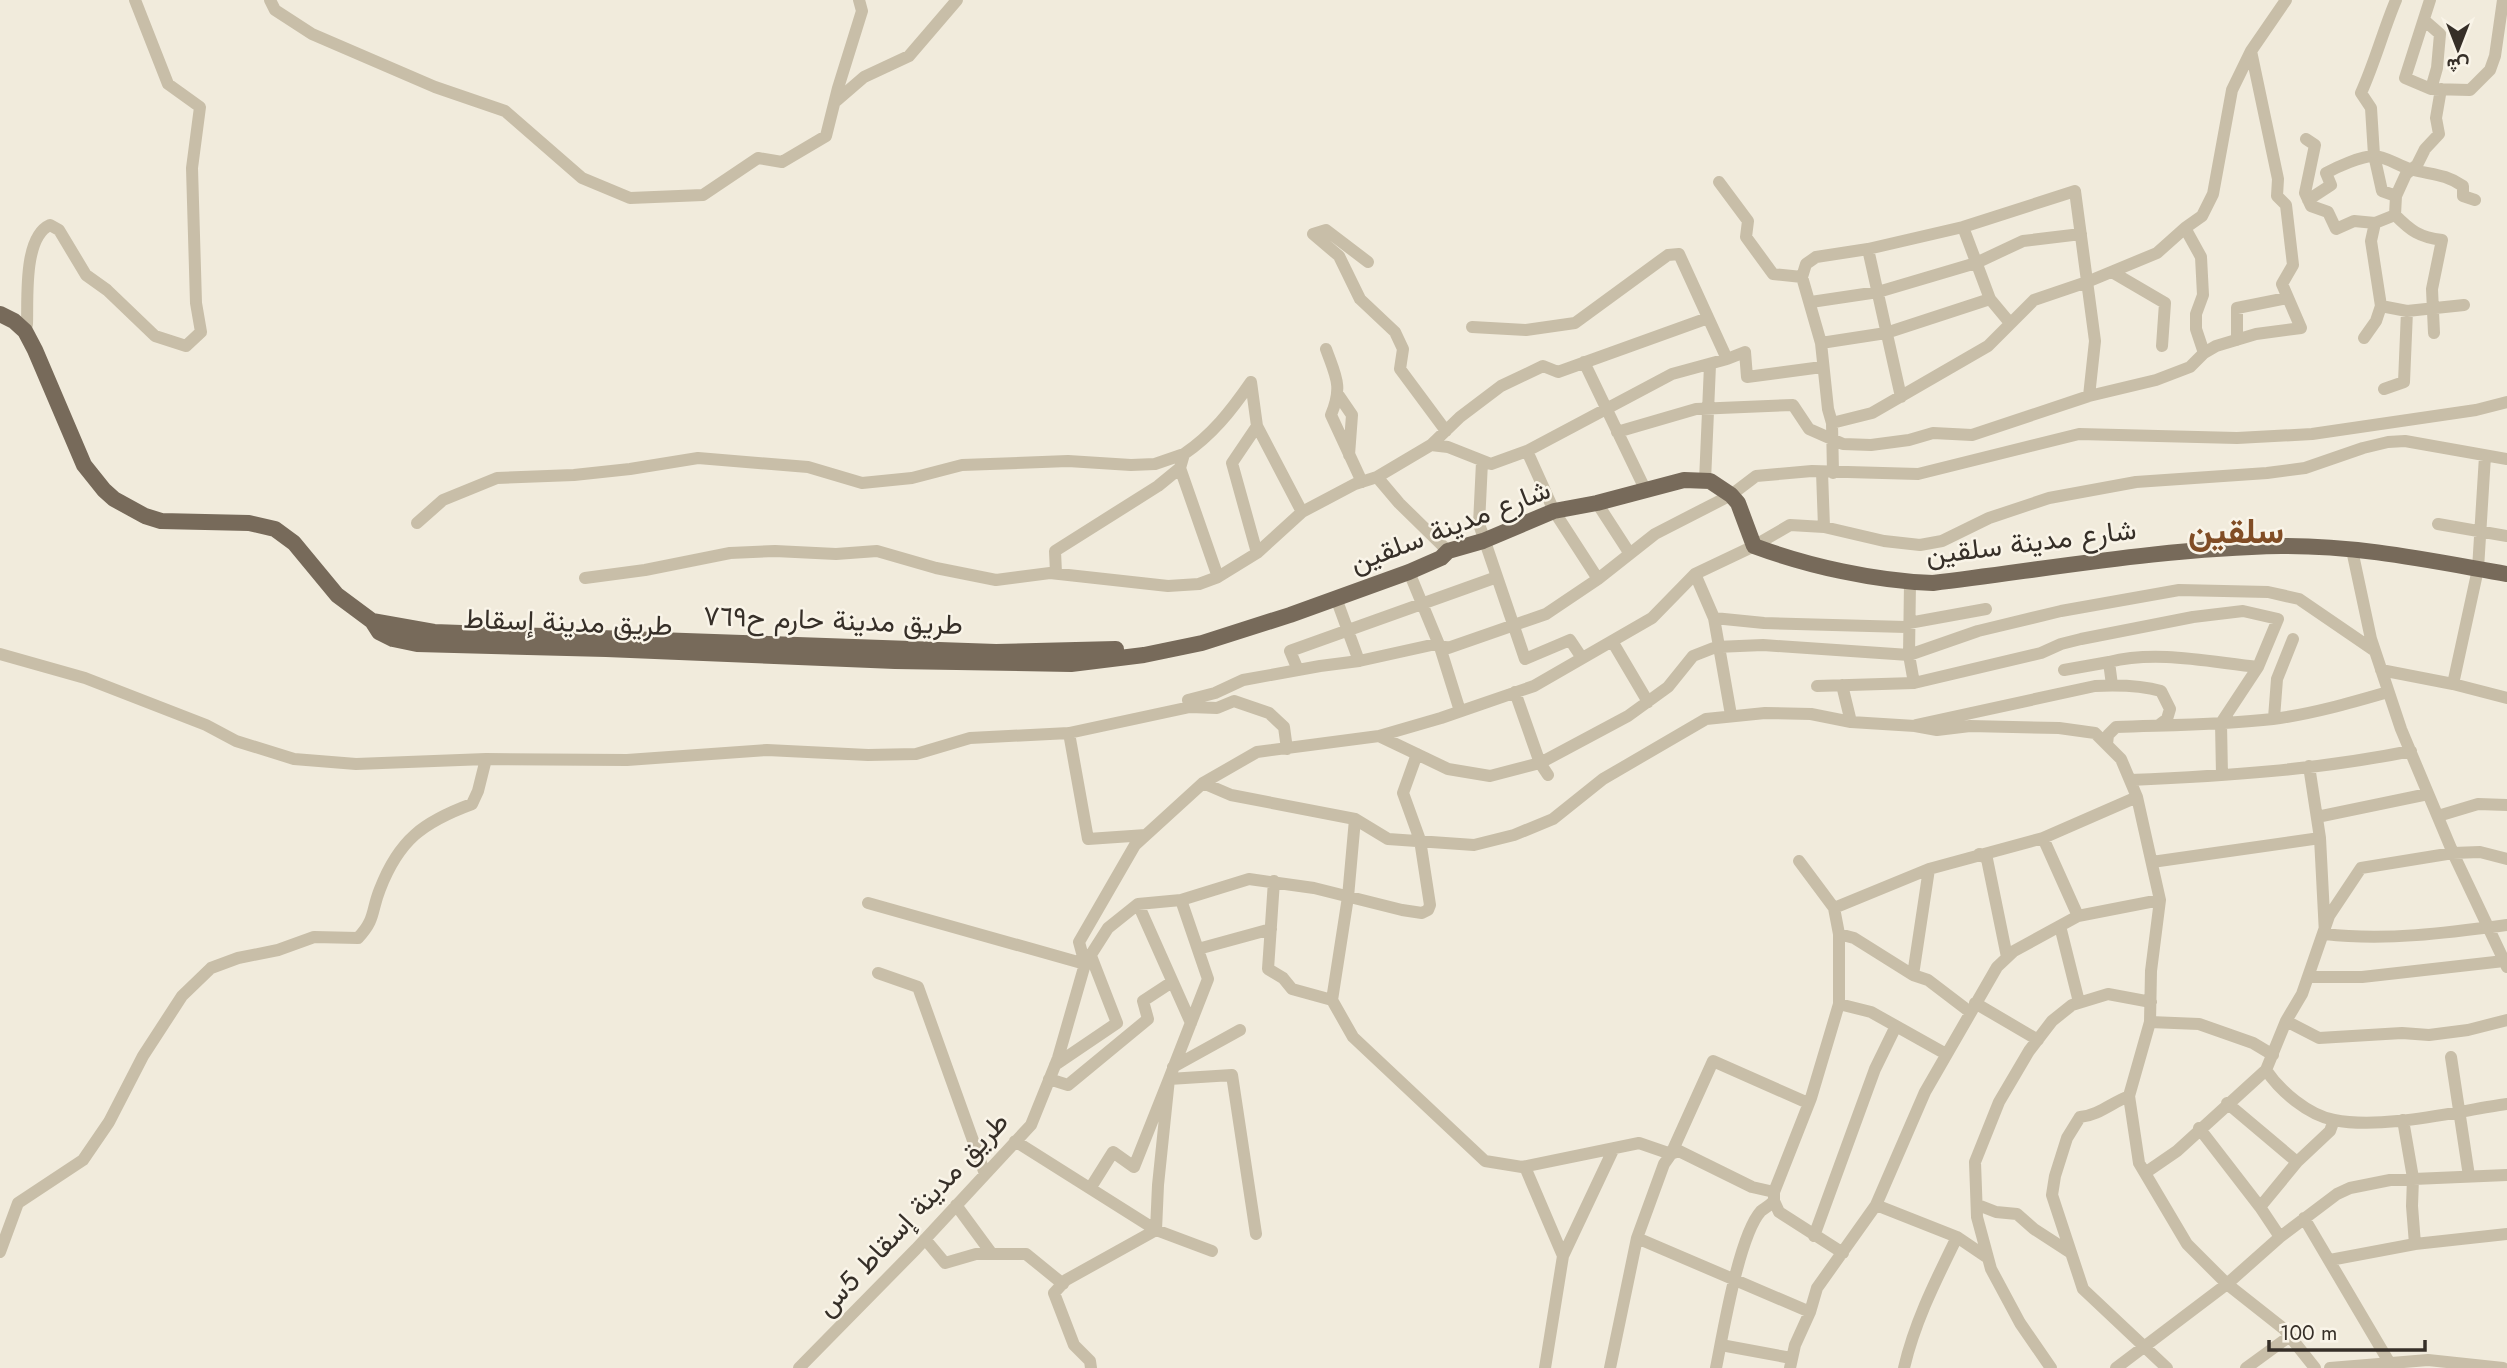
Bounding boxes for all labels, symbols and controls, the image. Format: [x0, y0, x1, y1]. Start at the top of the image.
north arrow [2423, 14, 2493, 84]
text: ش [2446, 52, 2469, 79]
street label: شارع مدينة سلقين [1344, 469, 1556, 583]
district label: سلقين [2188, 506, 2284, 556]
street label: شارع مدينة سلقين [1923, 509, 2139, 575]
street label: طريق مدينة حارم ح٧٦٩ [703, 595, 963, 645]
street label: طريق مدينة إسقاط [463, 598, 673, 646]
street label: طريق مدينة إسقاط 5س [806, 1103, 1018, 1325]
scale bar [2269, 1308, 2425, 1352]
text: 100 m [2280, 1318, 2337, 1348]

